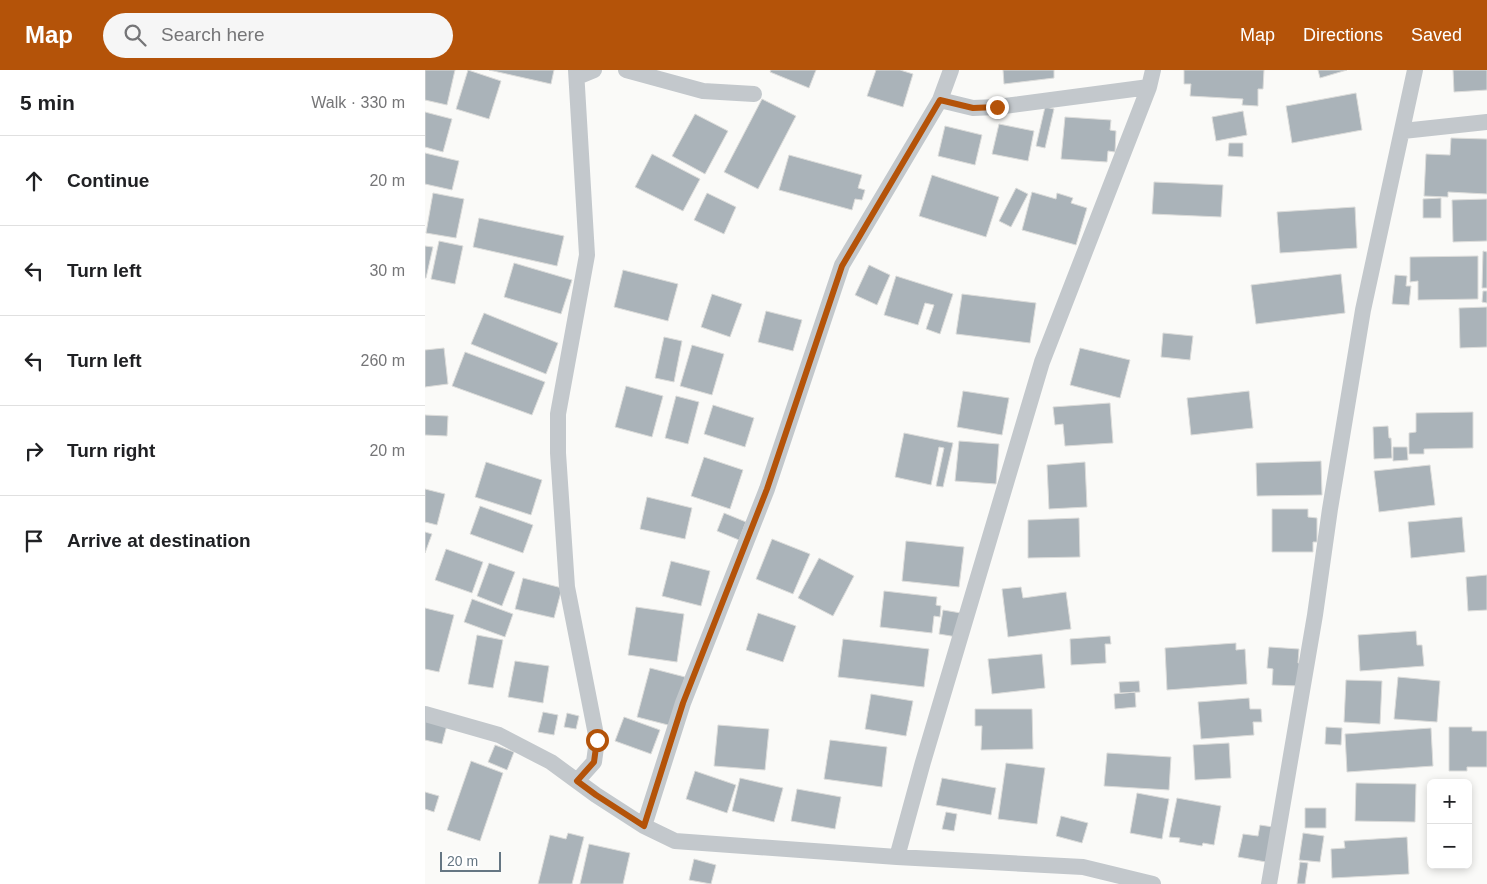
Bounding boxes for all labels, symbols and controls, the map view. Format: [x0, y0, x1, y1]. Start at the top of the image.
search box [103, 13, 453, 58]
text: Map [25, 21, 73, 48]
icon: search [121, 21, 149, 49]
text: Search here [161, 24, 265, 45]
text: Map [1240, 25, 1275, 45]
text: Directions [1303, 25, 1383, 45]
text: Saved [1411, 25, 1462, 45]
text: 5 min [20, 91, 75, 114]
text: Walk · 330 m [311, 94, 405, 111]
route end [986, 96, 1009, 119]
icon: ahead [20, 167, 48, 195]
text: Continue [67, 170, 149, 191]
text: 20 m [369, 172, 405, 189]
icon: left [20, 257, 48, 285]
text: Turn left [67, 260, 142, 281]
text: 30 m [369, 262, 405, 279]
icon: left [20, 347, 48, 375]
text: Turn left [67, 350, 142, 371]
text: 260 m [361, 352, 405, 369]
icon: right [20, 437, 48, 465]
text: Turn right [67, 440, 155, 461]
text: 20 m [369, 442, 405, 459]
icon: arrive [20, 527, 48, 555]
text: Arrive at destination [67, 530, 251, 551]
route start [586, 729, 609, 752]
map controls [1427, 779, 1472, 869]
button: + [1427, 779, 1472, 824]
button: − [1427, 824, 1472, 869]
scale bar [440, 849, 501, 872]
text: 20 m [447, 853, 478, 869]

